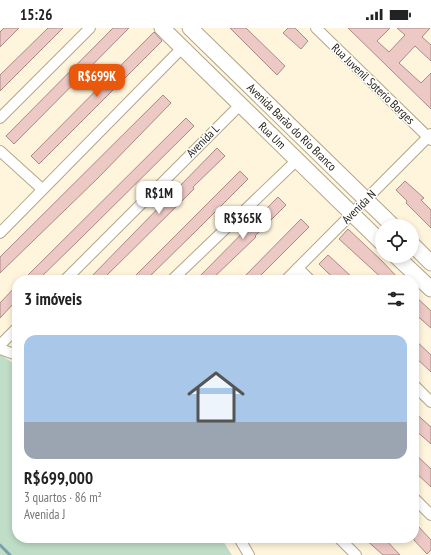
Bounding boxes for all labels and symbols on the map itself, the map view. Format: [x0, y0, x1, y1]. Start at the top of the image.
street label: Rua Juvenil Soterio Borges [329, 40, 418, 127]
pin: R$699K [64, 64, 130, 98]
street label: Avenida Barão do Rio Branco [244, 80, 340, 174]
street label: Rua Um [256, 119, 289, 152]
street label: Avenida L [183, 121, 222, 160]
pin: R$1M [135, 181, 183, 215]
street label: Avenida N [339, 187, 379, 227]
pin: R$365K [210, 206, 276, 240]

